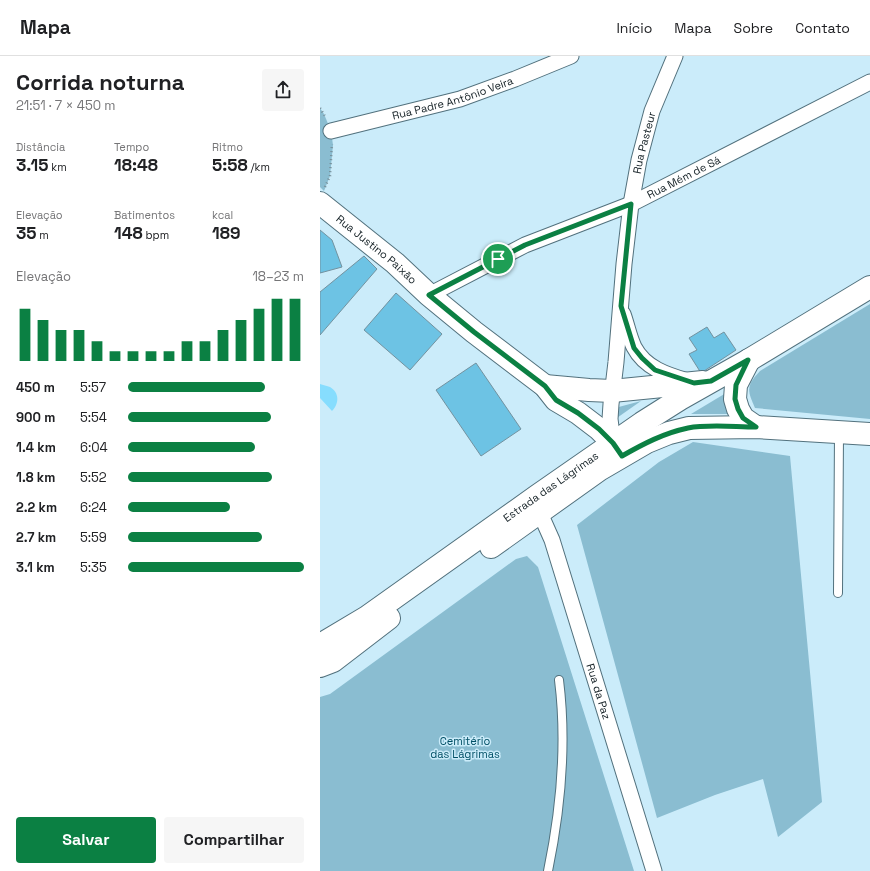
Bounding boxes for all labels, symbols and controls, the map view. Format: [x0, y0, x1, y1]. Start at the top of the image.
text: Mapa [20, 15, 71, 40]
text: Início [616, 19, 652, 37]
text: Mapa [674, 19, 712, 37]
text: Sobre [734, 19, 773, 37]
text: Contato [795, 19, 850, 37]
text: Corrida noturna [16, 68, 184, 96]
button: share [262, 69, 304, 111]
street label: Rua Padre Antônio Veira [391, 73, 516, 123]
text: 21:51 · 7 × 450 m [16, 97, 116, 114]
street label: Rua Pasteur [630, 110, 659, 175]
text: Distância [16, 140, 65, 154]
text: Tempo [114, 140, 149, 154]
text: Ritmo [212, 140, 243, 154]
street label: Rua Mém de Sá [645, 152, 723, 202]
text: 3.15 [16, 154, 48, 176]
text: 18:48 [114, 154, 158, 176]
text: 5:58 [212, 154, 248, 176]
text: km [48, 160, 67, 174]
text: /km [248, 160, 270, 174]
text: Elevação [16, 208, 63, 222]
text: Batimentos [114, 208, 175, 222]
text: kcal [212, 208, 233, 222]
street label: Rua Justino Paixão [333, 212, 420, 287]
text: 35 [16, 222, 37, 244]
text: 148 [114, 222, 143, 244]
text: 189 [212, 222, 240, 244]
text: m [37, 228, 49, 242]
text: bpm [143, 228, 169, 242]
pin [481, 242, 515, 276]
icon: arrive [487, 248, 509, 270]
text: Elevação [16, 268, 71, 285]
text: 18–23 m [252, 268, 304, 285]
text: 450 m [16, 379, 55, 396]
text: 5:57 [80, 379, 106, 396]
text: 900 m [16, 409, 55, 426]
text: 5:54 [80, 409, 107, 426]
text: 1.4 km [16, 439, 56, 456]
text: 6:04 [80, 439, 108, 456]
street label: Estrada das Lágrimas [500, 448, 601, 525]
text: 1.8 km [16, 469, 55, 486]
text: 5:52 [80, 469, 107, 486]
text: 2.2 km [16, 499, 57, 516]
text: 6:24 [80, 499, 107, 516]
text: 2.7 km [16, 529, 56, 546]
text: 5:59 [80, 529, 107, 546]
text: 3.1 km [16, 559, 55, 576]
text: 5:35 [80, 559, 107, 576]
street label: Rua da Paz [583, 662, 614, 721]
park label: Cemitério das Lágrimas [430, 734, 500, 761]
button: Salvar [16, 817, 156, 863]
button: Compartilhar [164, 817, 304, 863]

